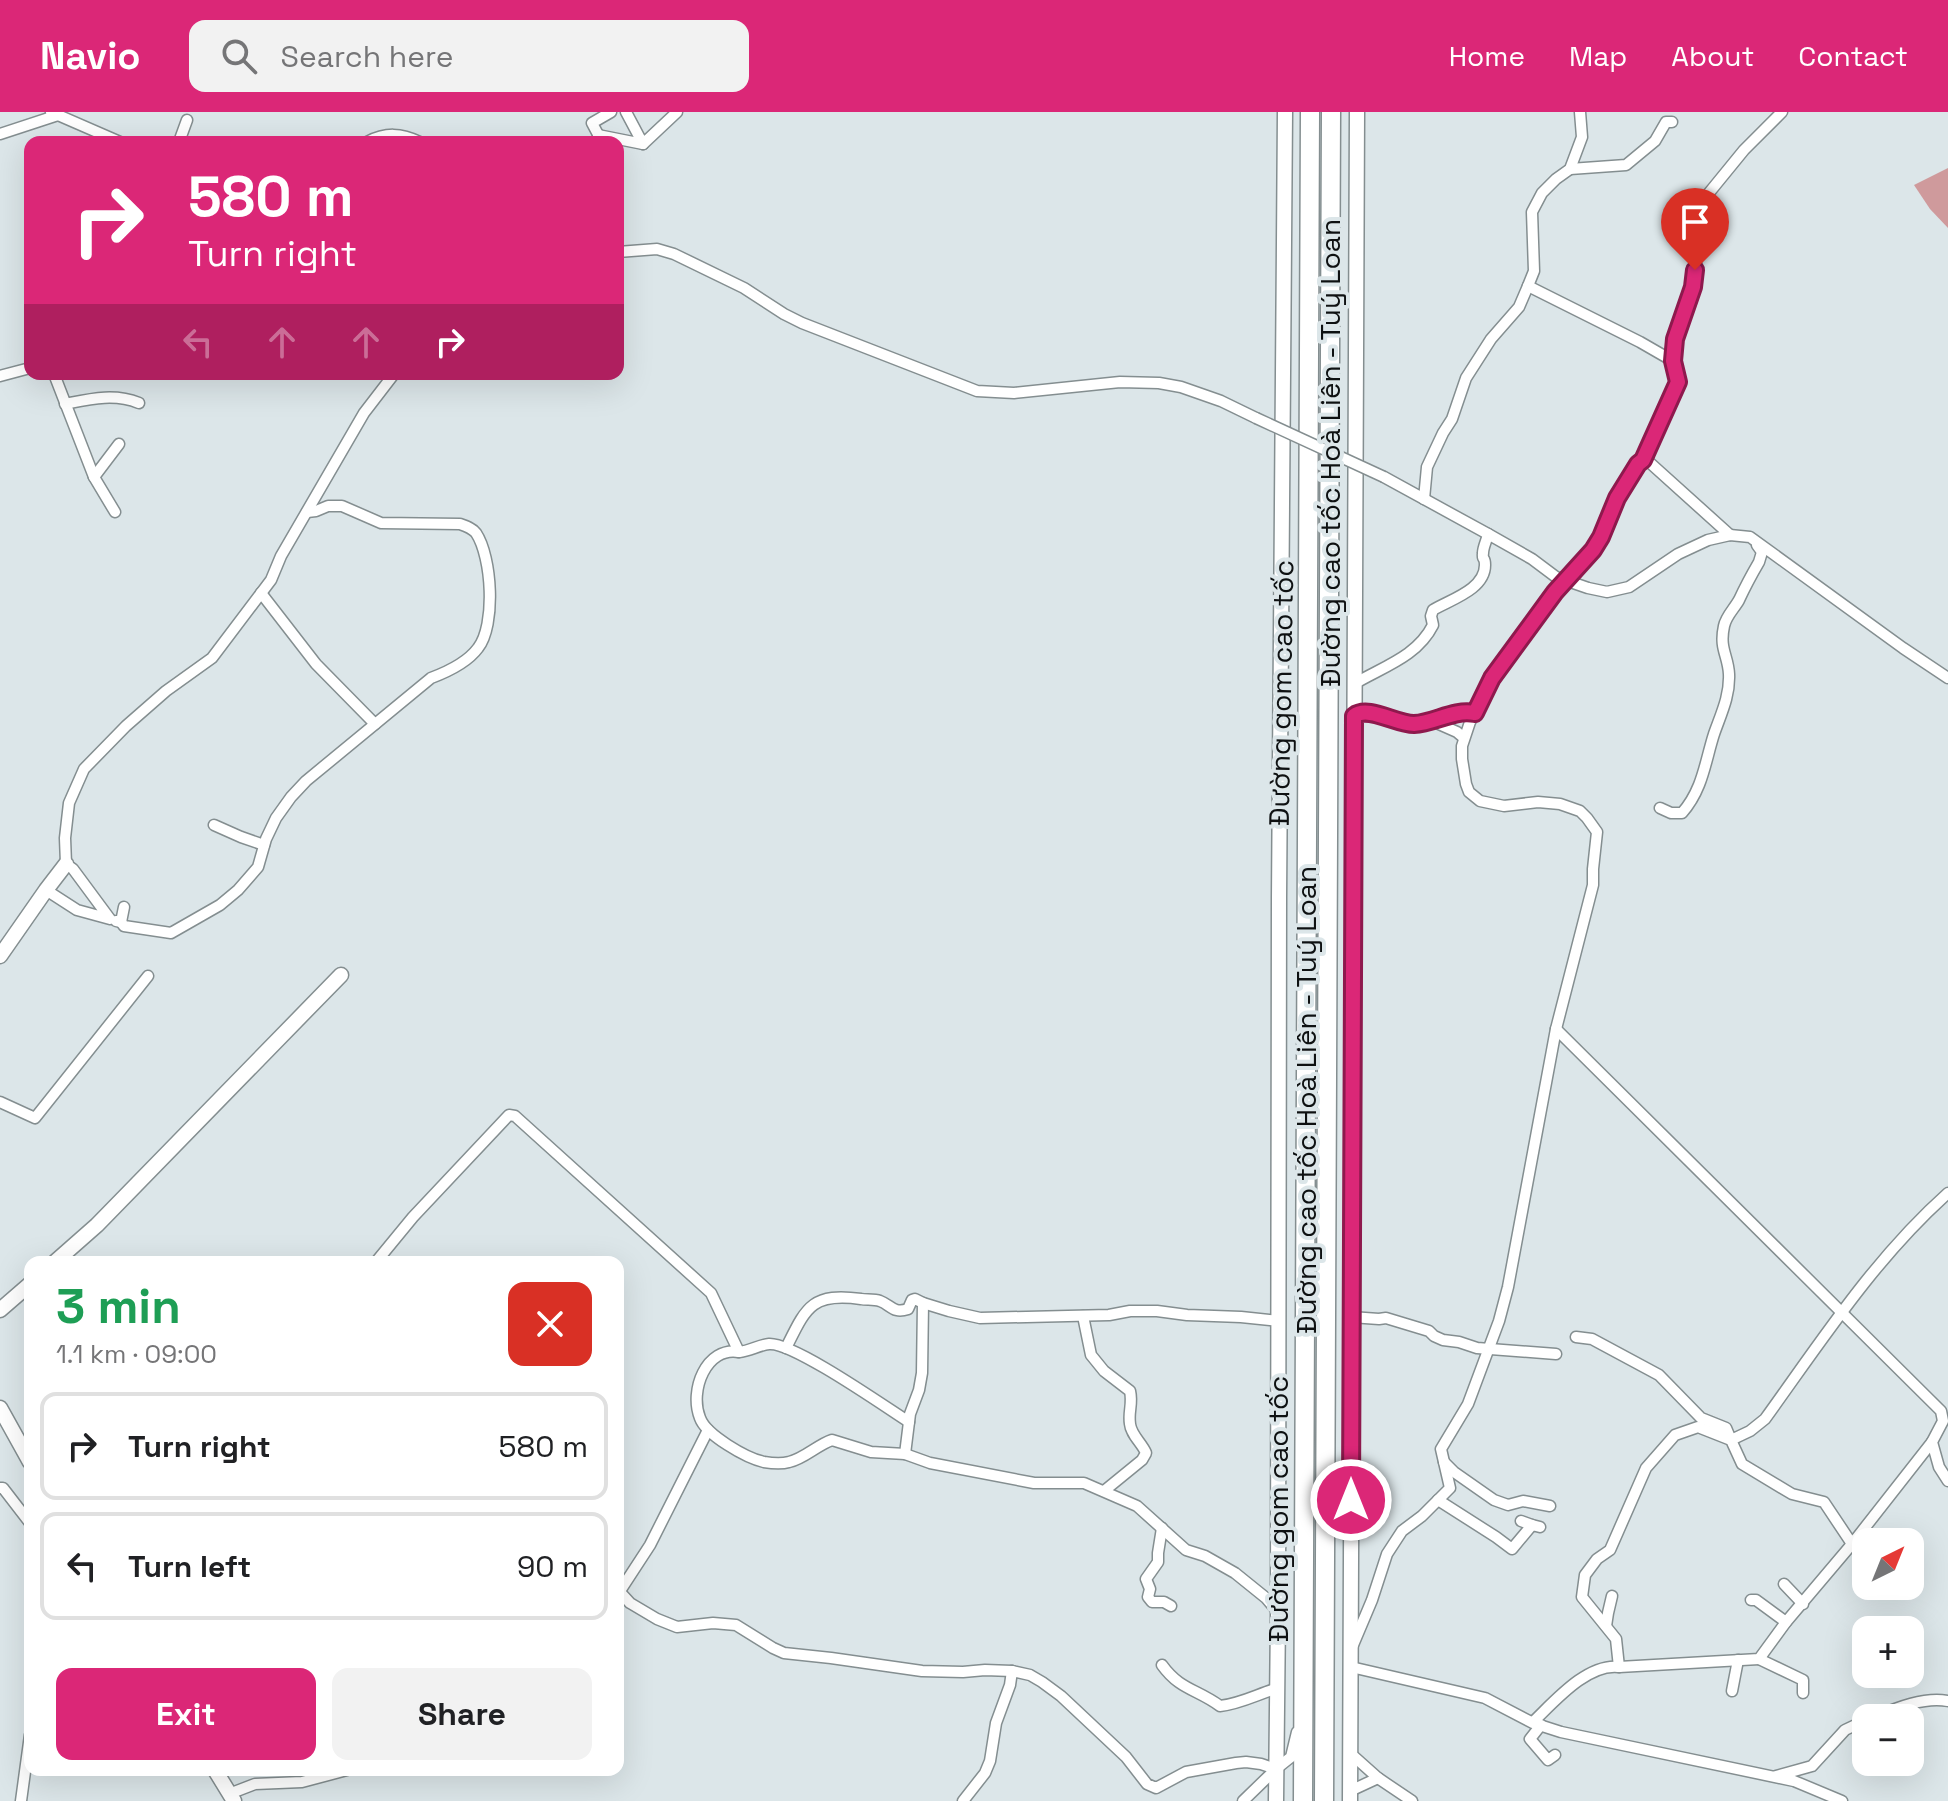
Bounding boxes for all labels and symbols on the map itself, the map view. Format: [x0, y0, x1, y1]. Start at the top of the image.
pin [1661, 188, 1729, 270]
street label: Đường cao tốc Hoà Liên - Tuý Loan [1312, 219, 1348, 687]
street label: Đường gom cao tốc [1261, 560, 1301, 826]
street label: Đường cao tốc Hoà Liên - Tuý Loan [1288, 866, 1324, 1334]
street label: Đường gom cao tốc [1260, 1376, 1296, 1642]
position arrow [1309, 1458, 1393, 1542]
north arrow [1852, 1528, 1924, 1600]

